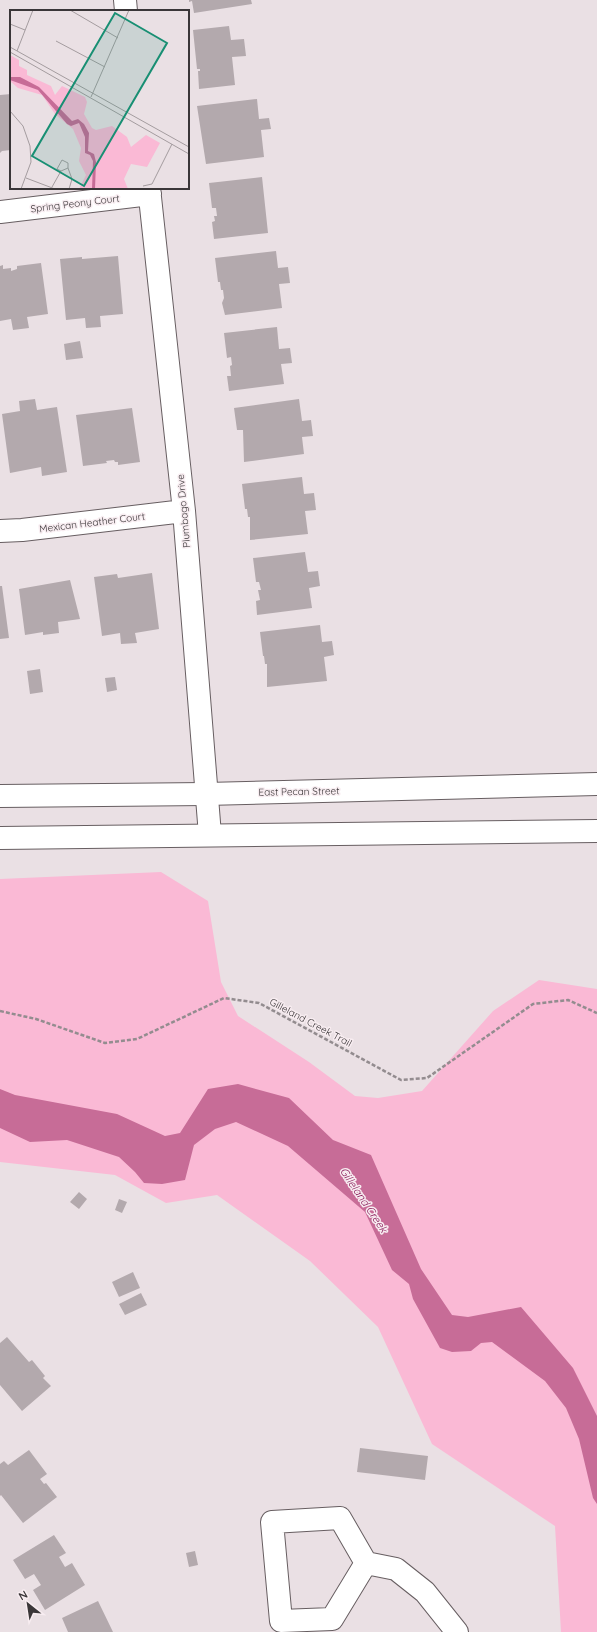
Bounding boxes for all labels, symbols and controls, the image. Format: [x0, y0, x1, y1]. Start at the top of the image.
inset map [10, 10, 189, 189]
street label: Spring Peony Court [30, 192, 121, 215]
street label: Plumbago Drive [174, 473, 193, 548]
street label: Mexican Heather Court [39, 509, 146, 535]
street label: East Pecan Street [258, 784, 340, 799]
street label: Gilleland Creek Trail [267, 995, 354, 1050]
water label: Gilleland Creek [337, 1165, 392, 1236]
north arrow [8, 1584, 48, 1624]
text: N [16, 1587, 30, 1603]

